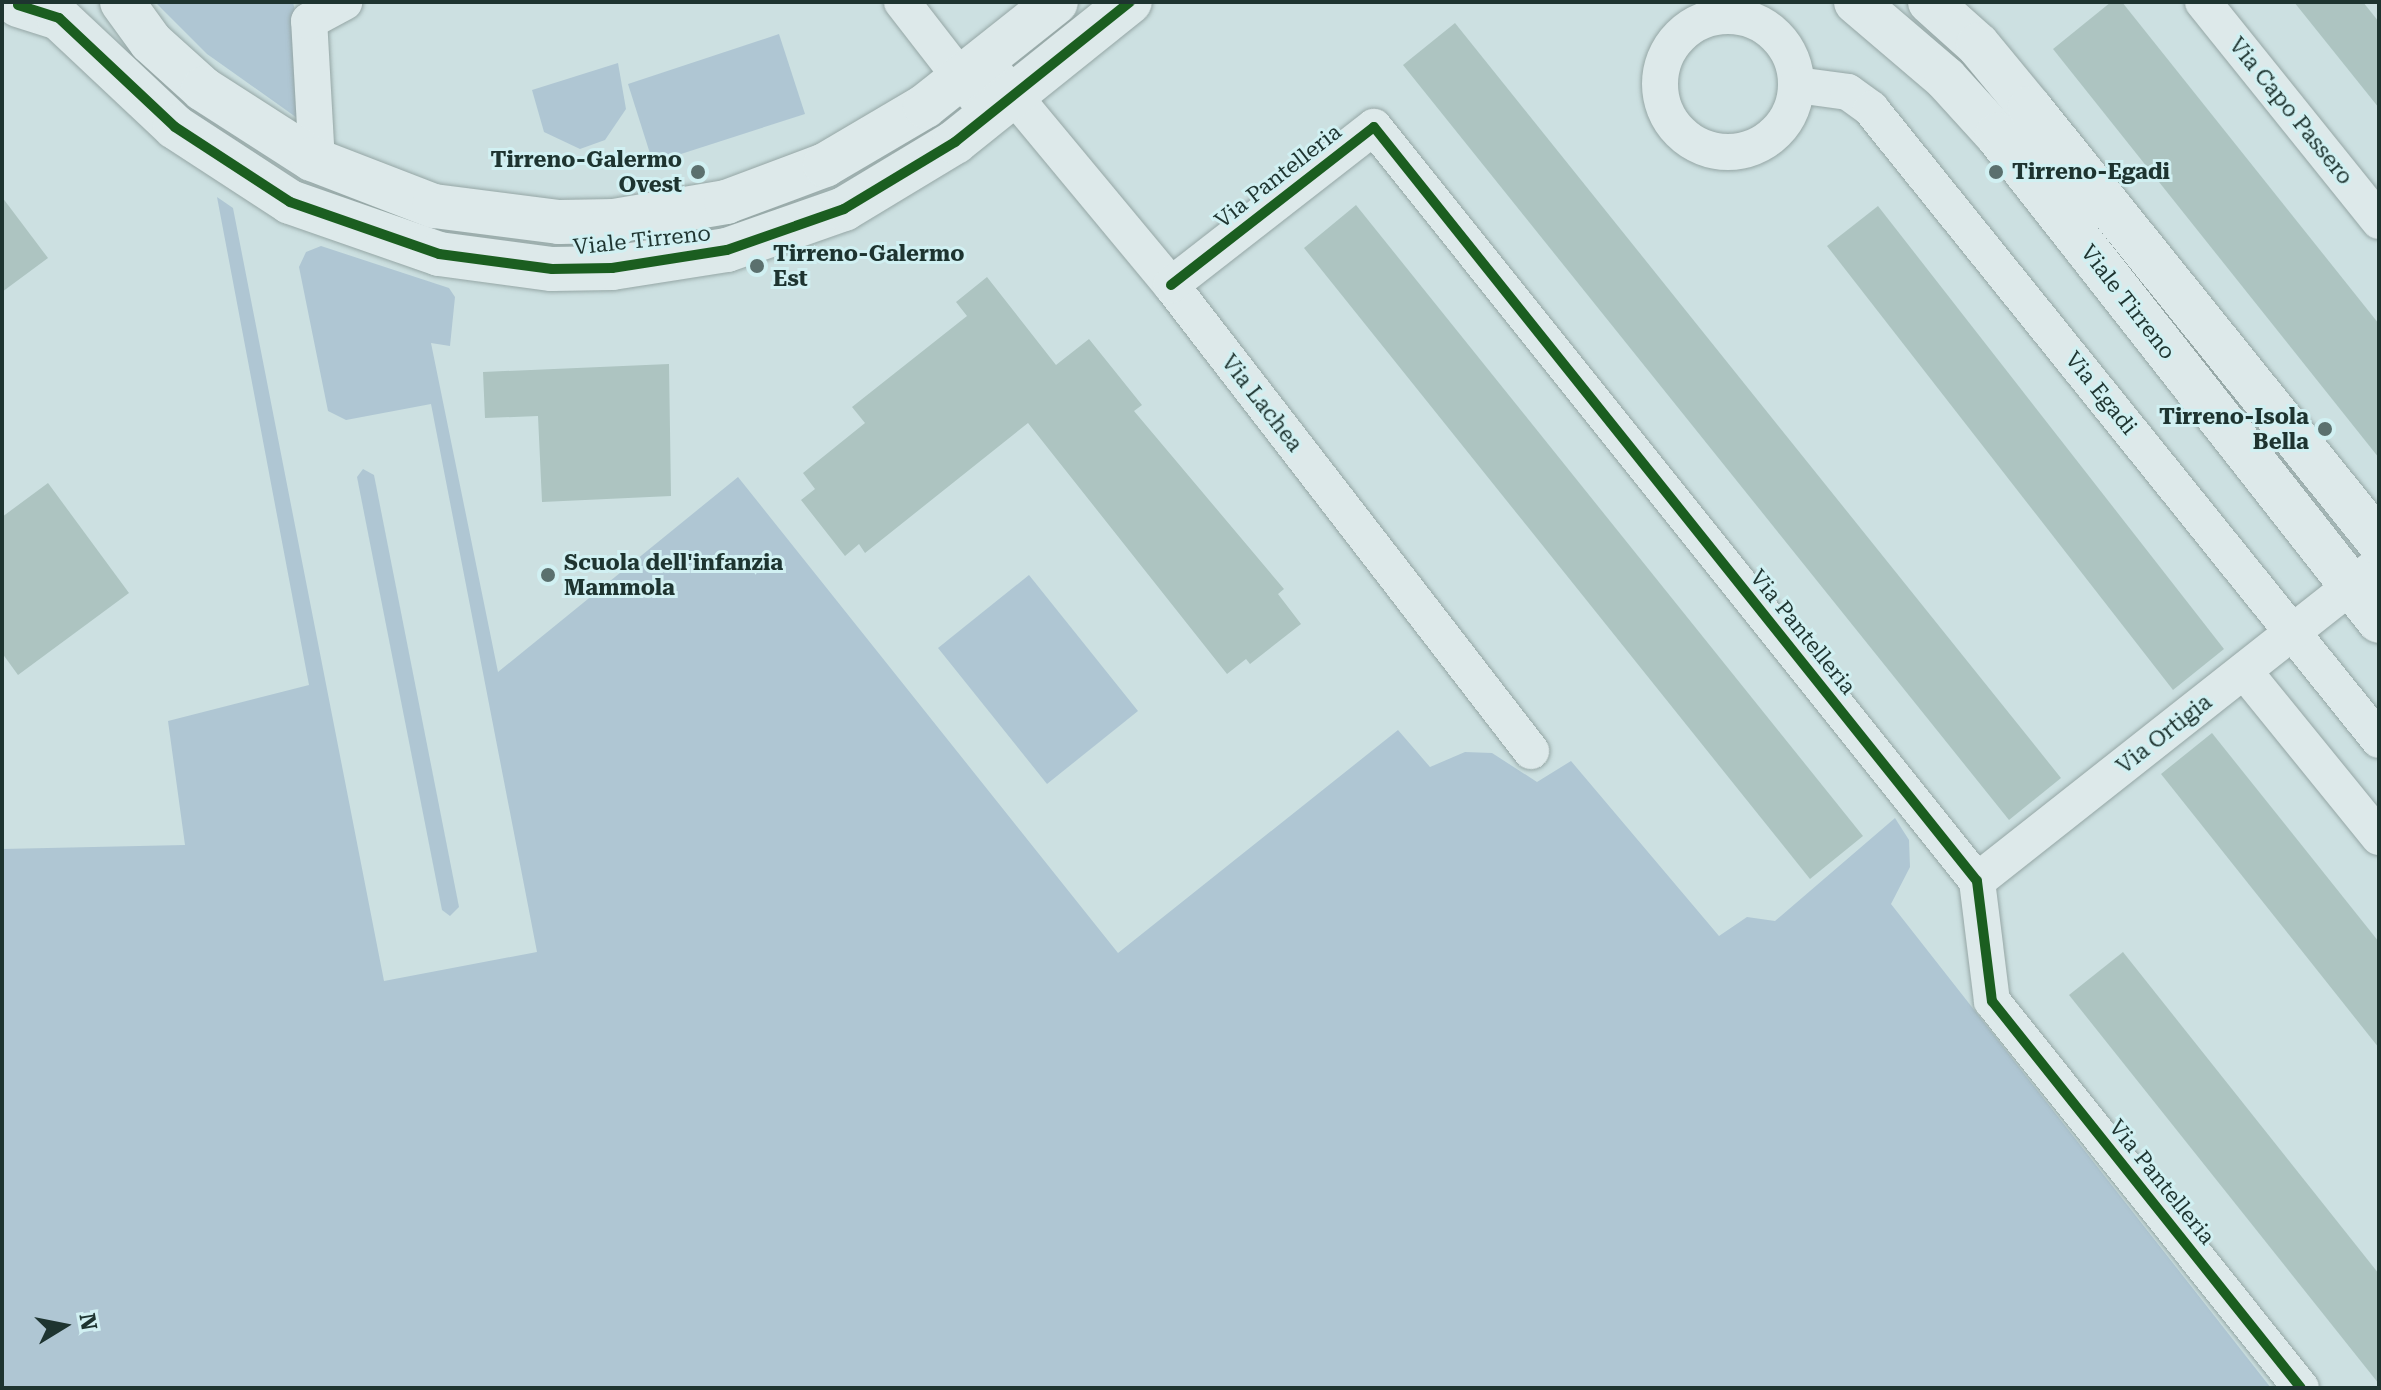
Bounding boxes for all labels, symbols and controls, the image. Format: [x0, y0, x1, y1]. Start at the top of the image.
street label: Via Capo Passero [2224, 32, 2358, 190]
street label: Via Pantelleria [1210, 118, 1346, 234]
place label: Tirreno-Galermo Ovest [491, 146, 682, 198]
place label: Tirreno-Egadi [2012, 159, 2170, 185]
marker: Tirreno-Galermo Ovest [689, 163, 707, 181]
marker: Tirreno-Egadi [1987, 163, 2005, 181]
street label: Viale Tirreno [572, 220, 712, 260]
street label: Viale Tirreno [2075, 239, 2181, 365]
place label: Tirreno-Galermo Est [773, 240, 964, 292]
marker: Tirreno-Galermo Est [748, 257, 766, 275]
street label: Via Egadi [2060, 346, 2142, 440]
street label: Via Lachea [1216, 349, 1308, 457]
place label: Tirreno-Isola Bella [2159, 403, 2309, 454]
marker: Tirreno-Isola Bella [2316, 420, 2334, 438]
place label: Scuola dell'infanzia Mammola [564, 549, 783, 600]
street label: Via Pantelleria [1745, 564, 1861, 700]
marker: Scuola dell'infanzia Mammola [539, 566, 557, 584]
street label: Via Ortigia [2111, 689, 2217, 779]
street label: Via Pantelleria [2104, 1114, 2220, 1250]
north arrow [24, 1286, 104, 1366]
text: N [74, 1311, 102, 1332]

